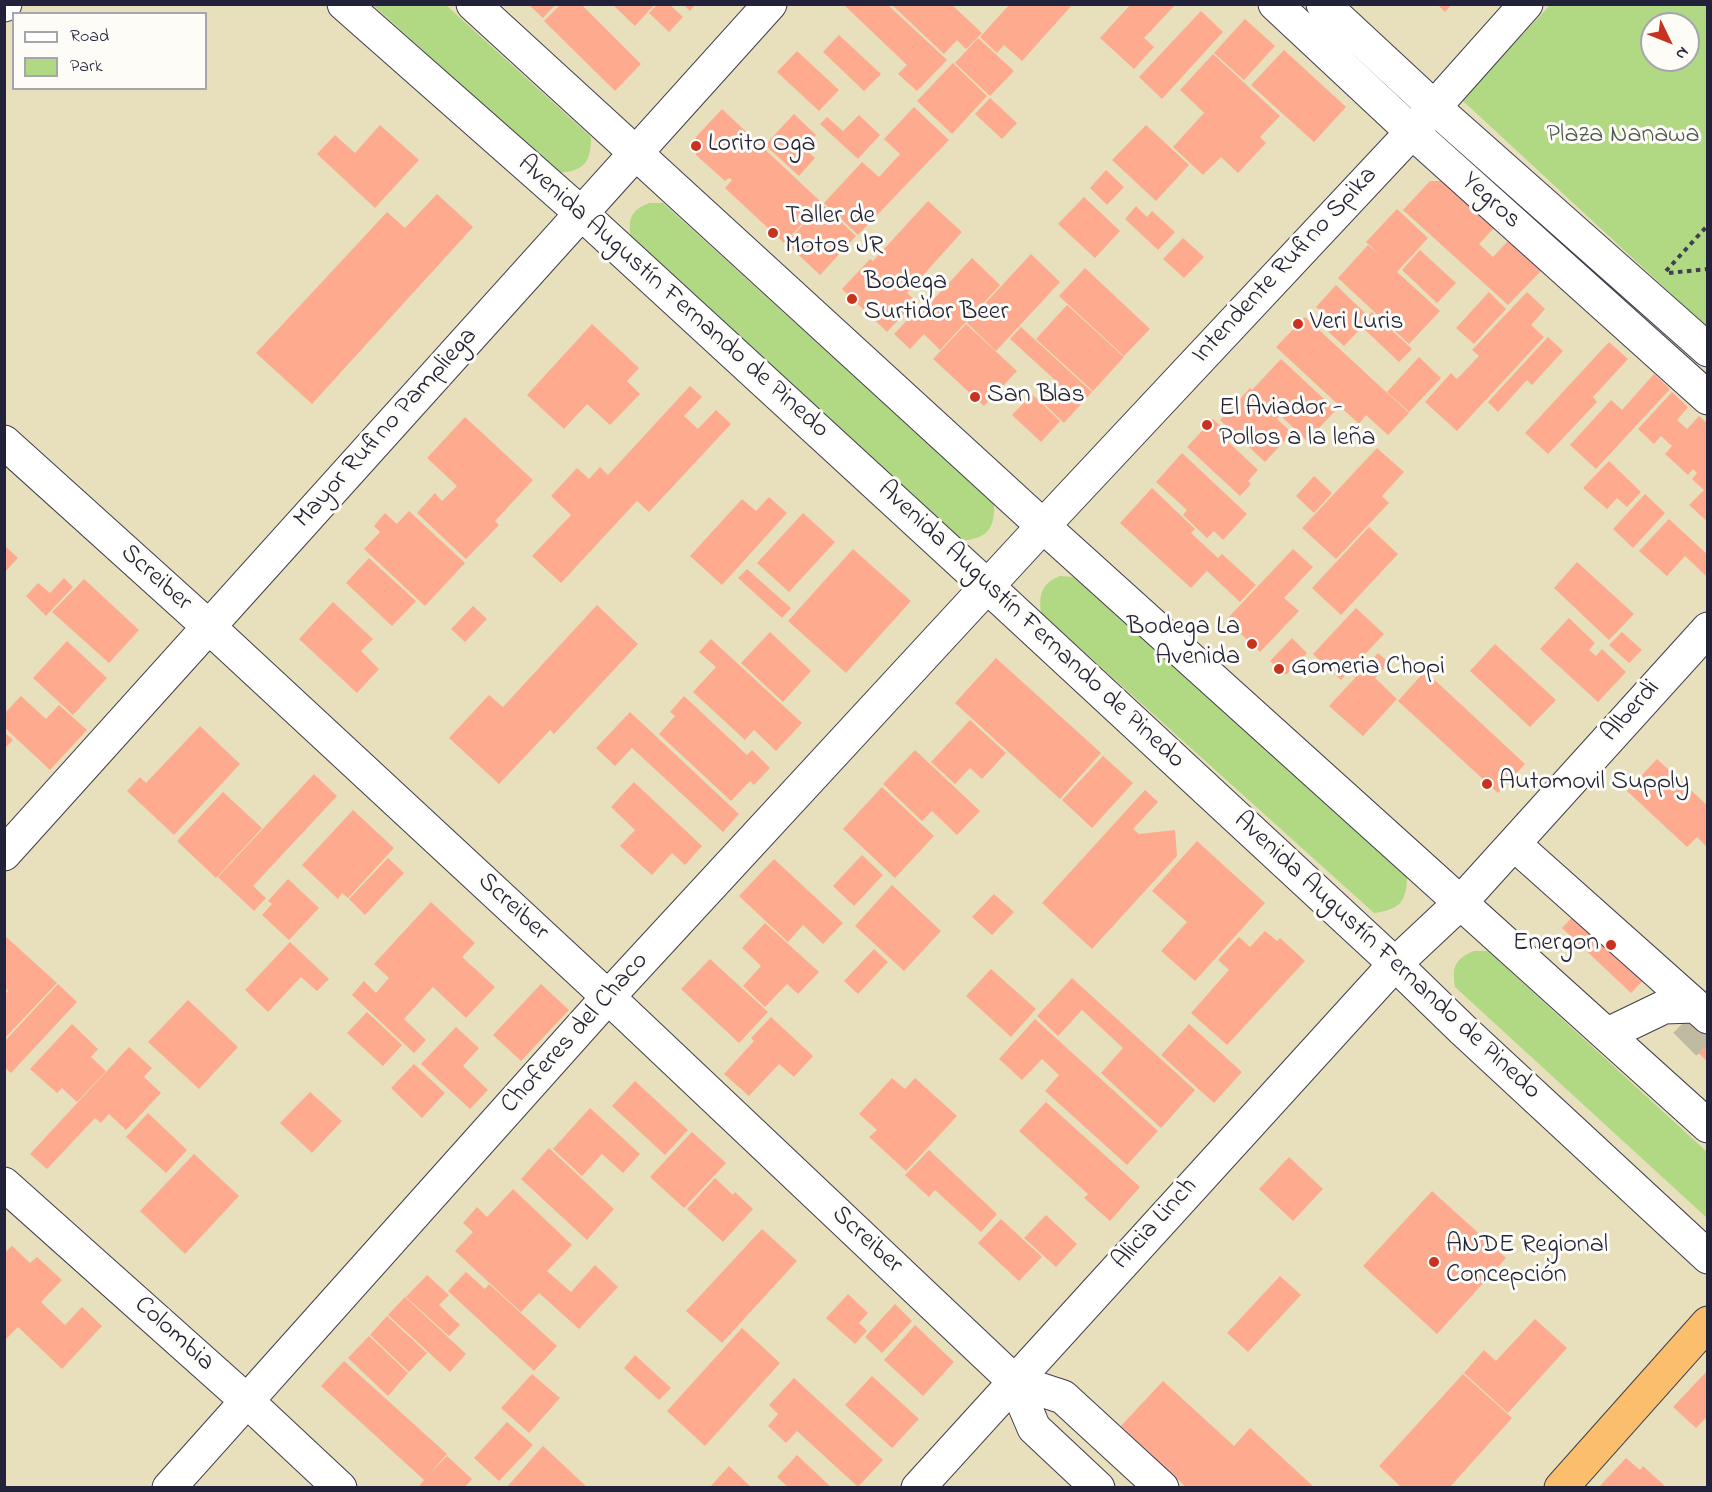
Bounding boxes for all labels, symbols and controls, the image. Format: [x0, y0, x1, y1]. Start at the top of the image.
legend [12, 12, 207, 90]
north arrow [1640, 12, 1700, 72]
text: Road [70, 24, 109, 50]
text: N [1669, 41, 1694, 65]
text: Park [70, 54, 103, 80]
park label: Plaza Nanawa [1547, 121, 1699, 153]
place label: Lorito Oga [708, 130, 815, 162]
marker: Lorito Oga [689, 139, 703, 153]
street label: Avenida Augustín Fernando de Pinedo [510, 150, 834, 446]
street label: Intendente Rufino Spika [1187, 161, 1385, 371]
street label: Yegros [1454, 167, 1526, 237]
place label: Taller de Motos JR [785, 202, 883, 264]
marker: Taller de Motos JR [766, 226, 780, 240]
place label: Bodega Surtidor Beer [864, 268, 1009, 330]
marker: Bodega Surtidor Beer [845, 292, 859, 306]
place label: Veri Luris [1310, 308, 1403, 340]
marker: Veri Luris [1291, 317, 1305, 331]
street label: Mayor Rufino Pampliega [289, 322, 485, 536]
place label: San Blas [987, 381, 1085, 413]
marker: San Blas [968, 390, 982, 404]
place label: El Aviador - Pollos a la leña [1219, 394, 1376, 455]
marker: El Aviador - Pollos a la leña [1200, 418, 1214, 432]
street label: Avenida Augustín Fernando de Pinedo [870, 475, 1190, 777]
street label: Screiber [113, 539, 197, 619]
place label: Bodega La Avenida [1127, 613, 1240, 674]
marker: Bodega La Avenida [1245, 637, 1259, 651]
place label: Gomeria Chopi [1291, 653, 1445, 685]
marker: Gomeria Chopi [1272, 662, 1286, 676]
street label: Alberdi [1596, 674, 1668, 750]
place label: Automovil Supply [1499, 768, 1689, 800]
marker: Automovil Supply [1480, 777, 1494, 791]
street label: Avenida Augustín Fernando de Pinedo [1226, 806, 1546, 1108]
street label: Screiber [470, 867, 554, 949]
place label: Energon [1513, 929, 1599, 961]
marker: Energon [1604, 938, 1618, 952]
street label: Choferes del Chaco [495, 947, 657, 1121]
street label: Alicia Linch [1107, 1173, 1205, 1277]
street label: Screiber [824, 1200, 908, 1282]
place label: ANDE Regional Concepción [1446, 1231, 1608, 1292]
marker: ANDE Regional Concepción [1427, 1255, 1441, 1269]
street label: Colombia [126, 1291, 220, 1379]

